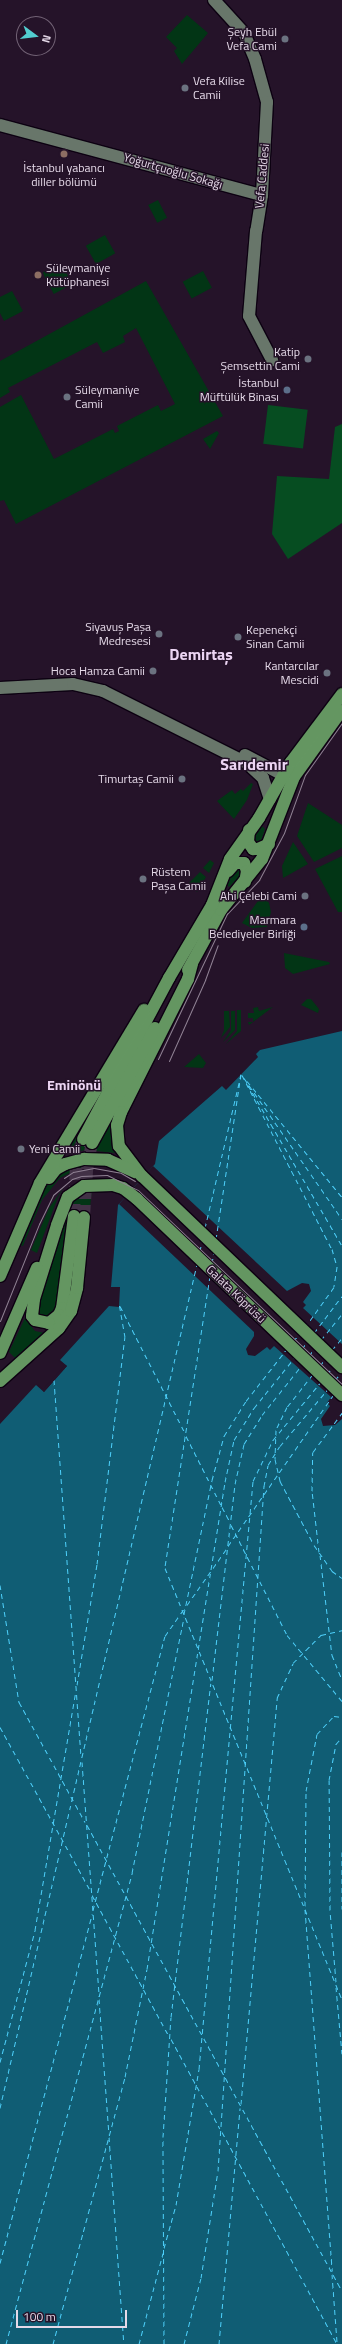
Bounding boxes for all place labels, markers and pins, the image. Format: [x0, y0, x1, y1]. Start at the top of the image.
place label: Şeyh Ebül Vefa Cami [227, 25, 277, 53]
marker: Şeyh Ebül Vefa Cami [280, 34, 290, 44]
place label: Vefa Kilise Camii [193, 74, 245, 102]
marker: Vefa Kilise Camii [180, 83, 190, 93]
marker: İstanbul yabancı diller bölümü [59, 149, 69, 159]
place label: İstanbul yabancı diller bölümü [23, 161, 105, 189]
place label: Süleymaniye Kütüphanesi [46, 261, 110, 289]
marker: Süleymaniye Kütüphanesi [33, 270, 43, 280]
place label: Katip Şemsettin Cami [220, 345, 300, 373]
marker: Katip Şemsettin Cami [303, 354, 313, 364]
place label: İstanbul Müftülük Binası [200, 376, 279, 404]
place label: Süleymaniye Camii [75, 383, 139, 411]
marker: İstanbul Müftülük Binası [282, 385, 292, 395]
marker: Süleymaniye Camii [62, 392, 72, 402]
place label: Siyavuş Paşa Medresesi [85, 620, 151, 648]
place label: Kepenekçi Sinan Camii [246, 623, 304, 651]
marker: Siyavuş Paşa Medresesi [154, 629, 164, 639]
marker: Kepenekçi Sinan Camii [233, 632, 243, 642]
place label: Kantarcılar Mescidi [265, 659, 319, 687]
place label: Hoca Hamza Camii [51, 664, 145, 678]
marker: Hoca Hamza Camii [148, 666, 158, 676]
marker: Kantarcılar Mescidi [322, 668, 332, 678]
place label: Timurtaş Camii [98, 772, 174, 786]
marker: Timurtaş Camii [177, 774, 187, 784]
place label: Rüstem Paşa Camii [151, 865, 206, 893]
marker: Rüstem Paşa Camii [138, 874, 148, 884]
place label: Ahi Çelebi Cami [220, 889, 297, 903]
marker: Ahi Çelebi Cami [300, 891, 310, 901]
place label: Marmara Belediyeler Birliği [209, 913, 296, 941]
marker: Marmara Belediyeler Birliği [299, 922, 309, 932]
place label: Yeni Camii [29, 1142, 80, 1156]
marker: Yeni Camii [16, 1144, 26, 1154]

